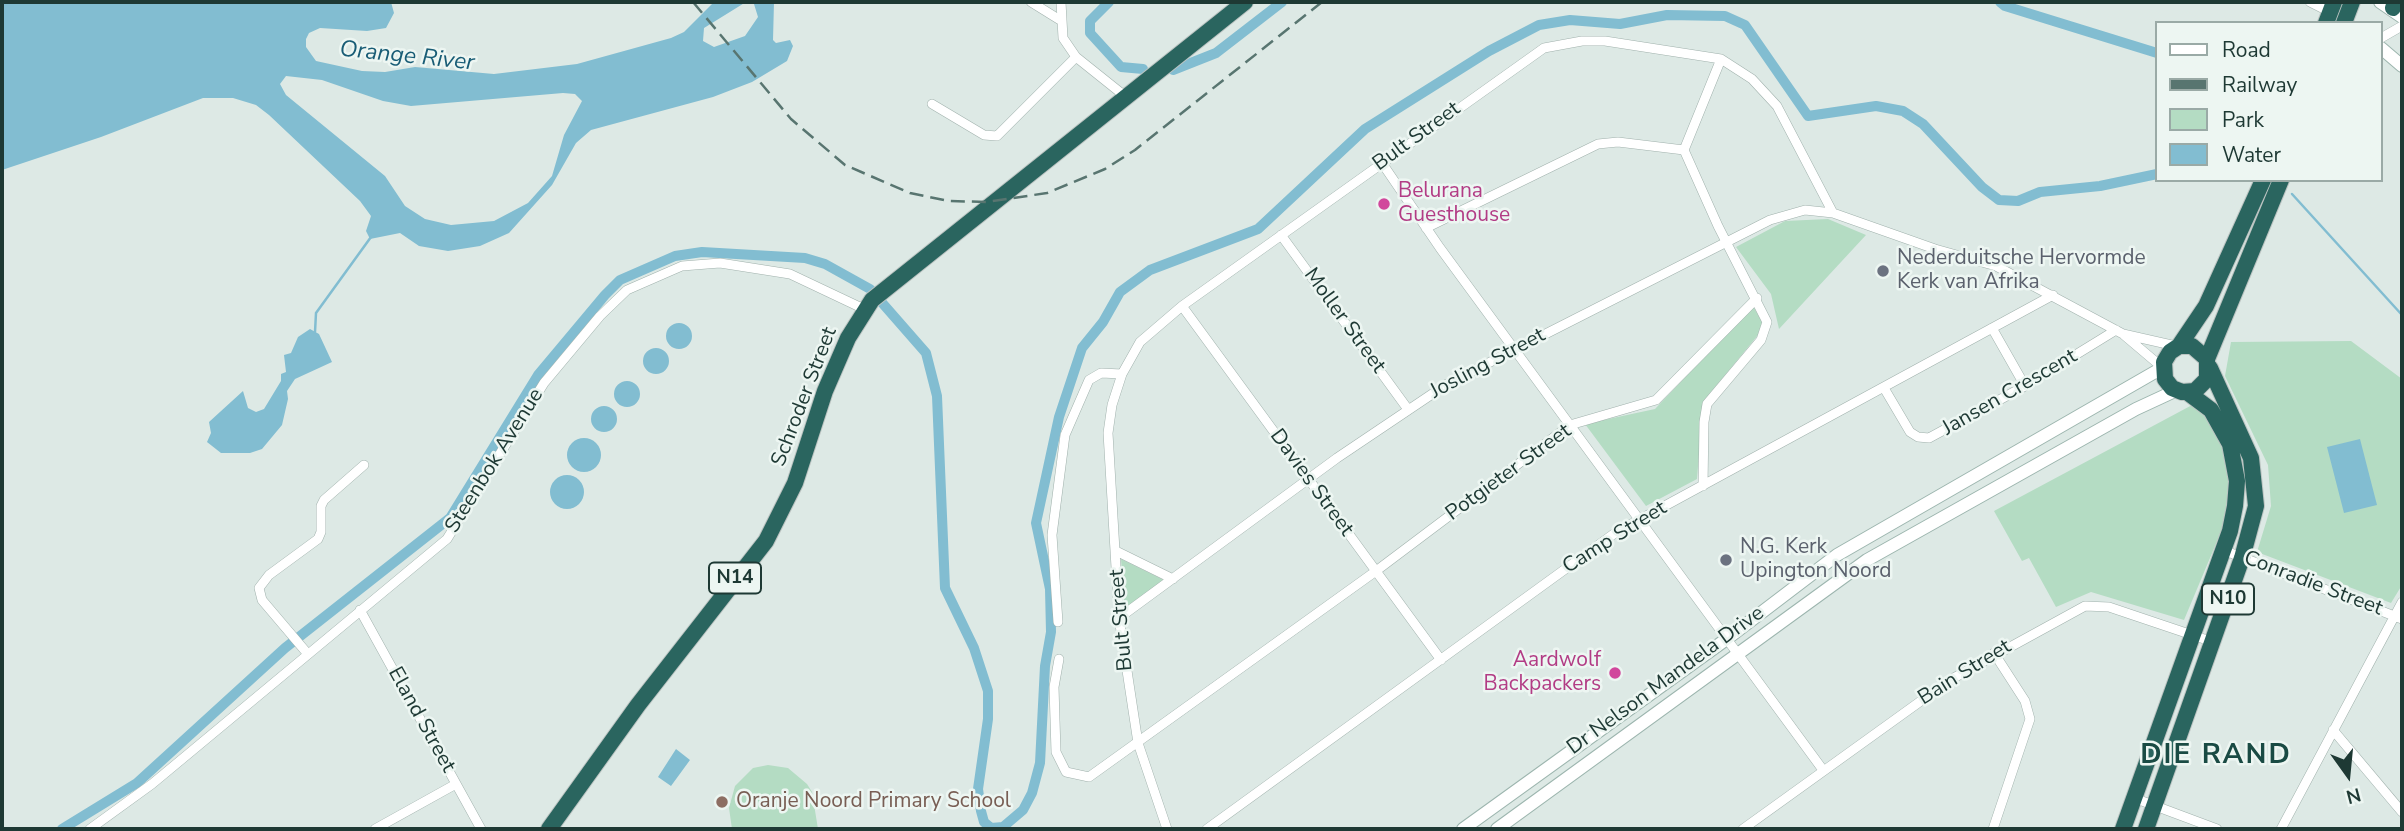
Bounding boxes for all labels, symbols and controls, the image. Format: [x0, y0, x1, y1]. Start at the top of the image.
legend [2156, 21, 2383, 182]
water label: Orange River [338, 36, 476, 78]
text: Road [2222, 36, 2271, 64]
text: Railway [2222, 71, 2297, 99]
street label: Bult Street [1368, 97, 1466, 177]
text: Park [2222, 106, 2264, 134]
text: Water [2222, 141, 2281, 169]
place label: Belurana Guesthouse [1398, 179, 1510, 229]
marker: Belurana Guesthouse [1376, 196, 1392, 212]
place label: Nederduitsche Hervormde Kerk van Afrika [1897, 246, 2146, 296]
marker: Nederduitsche Hervormde Kerk van Afrika [1875, 263, 1891, 279]
street label: Moller Street [1298, 264, 1390, 378]
street label: Josling Street [1426, 323, 1550, 405]
street label: Schroder Street [767, 324, 843, 470]
street label: Jansen Crescent [1938, 344, 2082, 442]
street label: Steenbok Avenue [440, 384, 550, 538]
street label: Potgieter Street [1441, 419, 1577, 527]
street label: Davies Street [1264, 425, 1358, 541]
street label: Camp Street [1558, 496, 1672, 580]
place label: N.G. Kerk Upington Noord [1740, 535, 1891, 585]
street label: Conradie Street [2240, 546, 2386, 622]
marker: N.G. Kerk Upington Noord [1718, 552, 1734, 568]
road number: N14 [709, 562, 761, 594]
street label: Bult Street [1105, 568, 1139, 672]
road number: N10 [2202, 584, 2254, 614]
street label: Dr Nelson Mandela Drive [1563, 601, 1769, 761]
street label: Bain Street [1914, 635, 2016, 711]
place label: Aardwolf Backpackers [1483, 648, 1601, 698]
street label: Eland Street [382, 663, 460, 777]
marker: Aardwolf Backpackers [1607, 665, 1623, 681]
district label: DIE RAND [2141, 739, 2291, 773]
north arrow [2313, 740, 2383, 810]
text: N [2343, 781, 2364, 810]
place label: Oranje Noord Primary School [736, 789, 1011, 815]
marker: Oranje Noord Primary School [714, 794, 730, 810]

